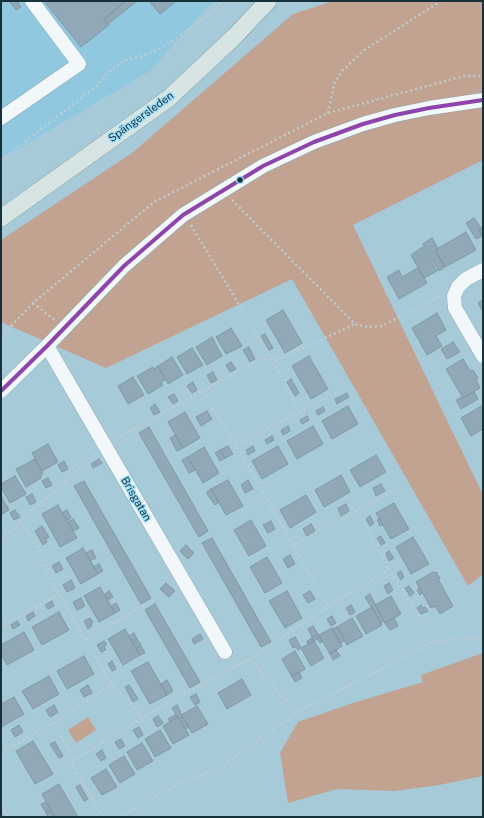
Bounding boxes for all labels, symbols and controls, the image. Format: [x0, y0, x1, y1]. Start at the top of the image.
street label: Spängersleden [106, 89, 176, 145]
unlabelled marker [235, 175, 245, 185]
street label: Brisgatan [118, 474, 154, 524]

